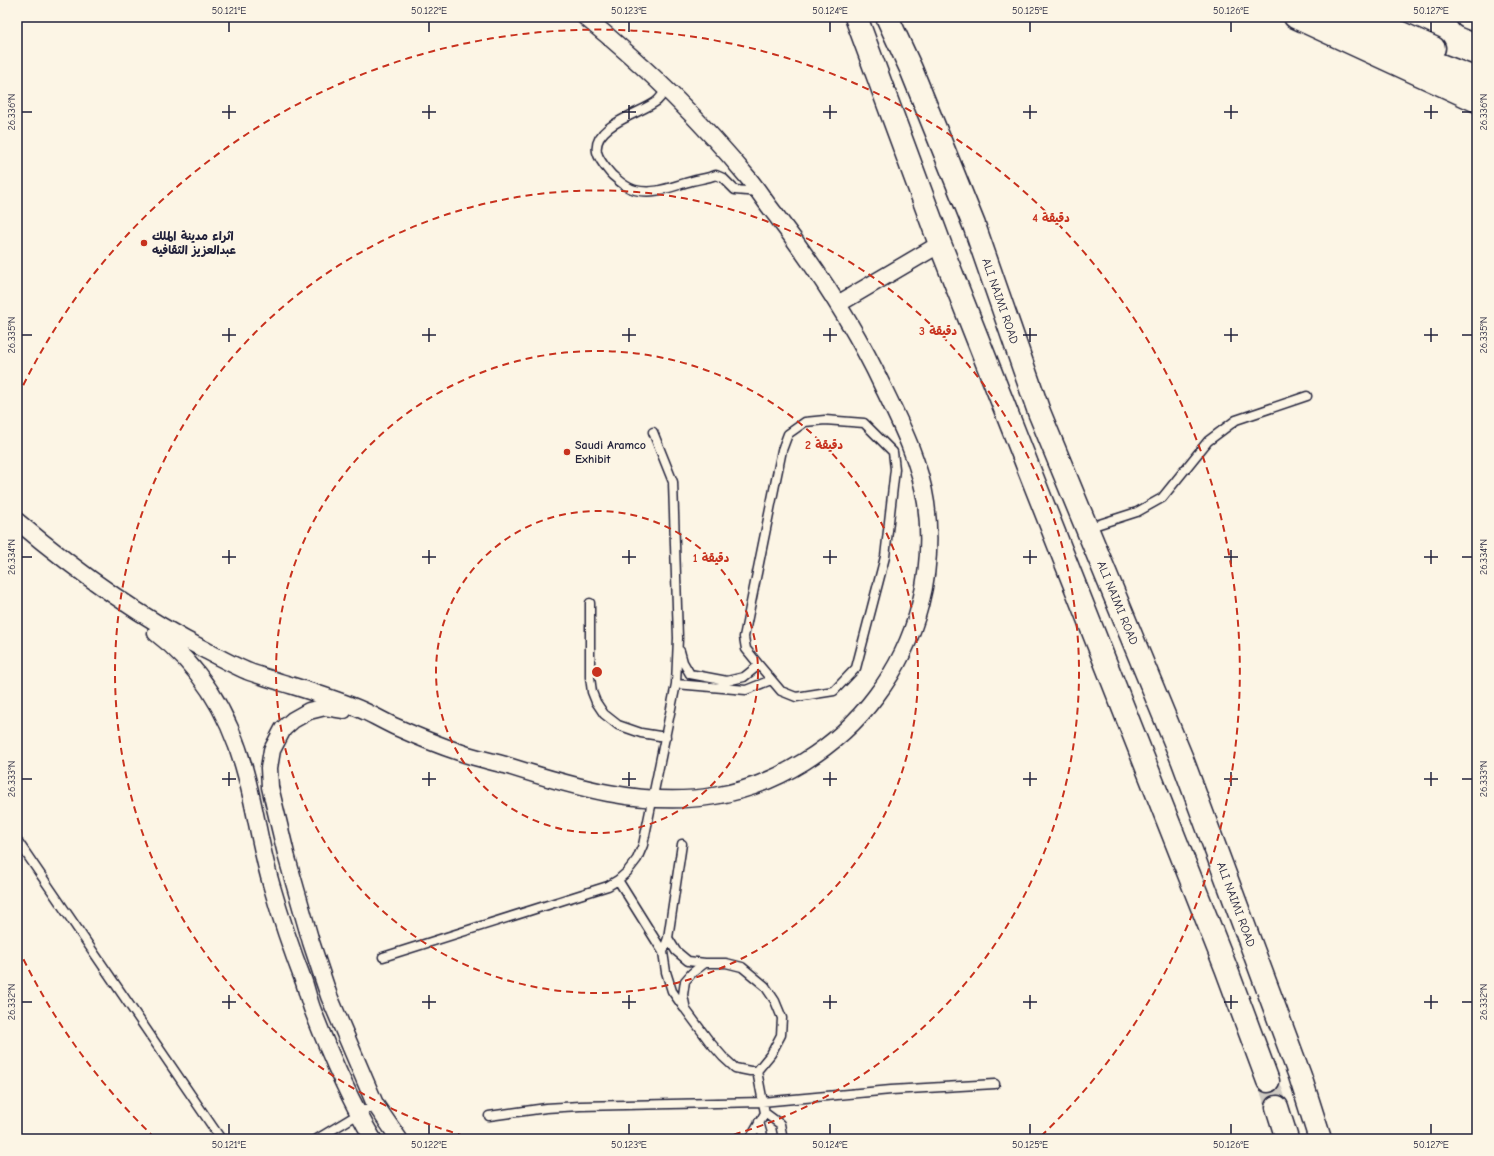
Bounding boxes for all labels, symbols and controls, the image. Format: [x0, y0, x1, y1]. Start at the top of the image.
text: 50.121°E [212, 5, 246, 17]
text: 50.122°E [411, 5, 447, 17]
text: 50.123°E [611, 5, 647, 17]
text: 50.124°E [812, 5, 848, 17]
text: 50.125°E [1012, 5, 1048, 17]
text: 50.126°E [1213, 5, 1249, 17]
text: 50.127°E [1413, 5, 1449, 17]
text: 26.336°N [6, 94, 18, 130]
text: 26.336°N [1478, 94, 1490, 130]
text: 4 دقيقة [1032, 211, 1070, 225]
place label: اثراء مدينة الملك عبدالعزيز الثقافيه [152, 229, 236, 257]
marker: اثراء مدينة الملك عبدالعزيز الثقافيه [139, 238, 149, 248]
street label: ALI NAIMI ROAD [979, 256, 1022, 346]
text: 26.335°N [6, 317, 18, 353]
text: 26.335°N [1478, 317, 1490, 353]
text: 3 دقيقة [919, 324, 957, 338]
place label: Saudi Aramco Exhibit [575, 438, 646, 466]
text: 2 دقيقة [805, 438, 843, 452]
marker: Saudi Aramco Exhibit [562, 447, 572, 457]
text: 26.334°N [6, 539, 18, 575]
text: 26.334°N [1478, 539, 1490, 575]
text: 1 دقيقة [693, 551, 730, 565]
street label: ALI NAIMI ROAD [1094, 559, 1141, 647]
centre of rings [590, 665, 604, 679]
text: 26.333°N [6, 761, 18, 797]
text: 26.333°N [1478, 761, 1490, 797]
street label: ALI NAIMI ROAD [1214, 860, 1258, 949]
text: 26.332°N [6, 984, 18, 1020]
text: 26.332°N [1478, 984, 1490, 1020]
text: 50.121°E [212, 1139, 246, 1151]
text: 50.122°E [411, 1139, 447, 1151]
text: 50.123°E [611, 1139, 647, 1151]
text: 50.124°E [812, 1139, 848, 1151]
text: 50.125°E [1012, 1139, 1048, 1151]
text: 50.126°E [1213, 1139, 1249, 1151]
text: 50.127°E [1413, 1139, 1449, 1151]

